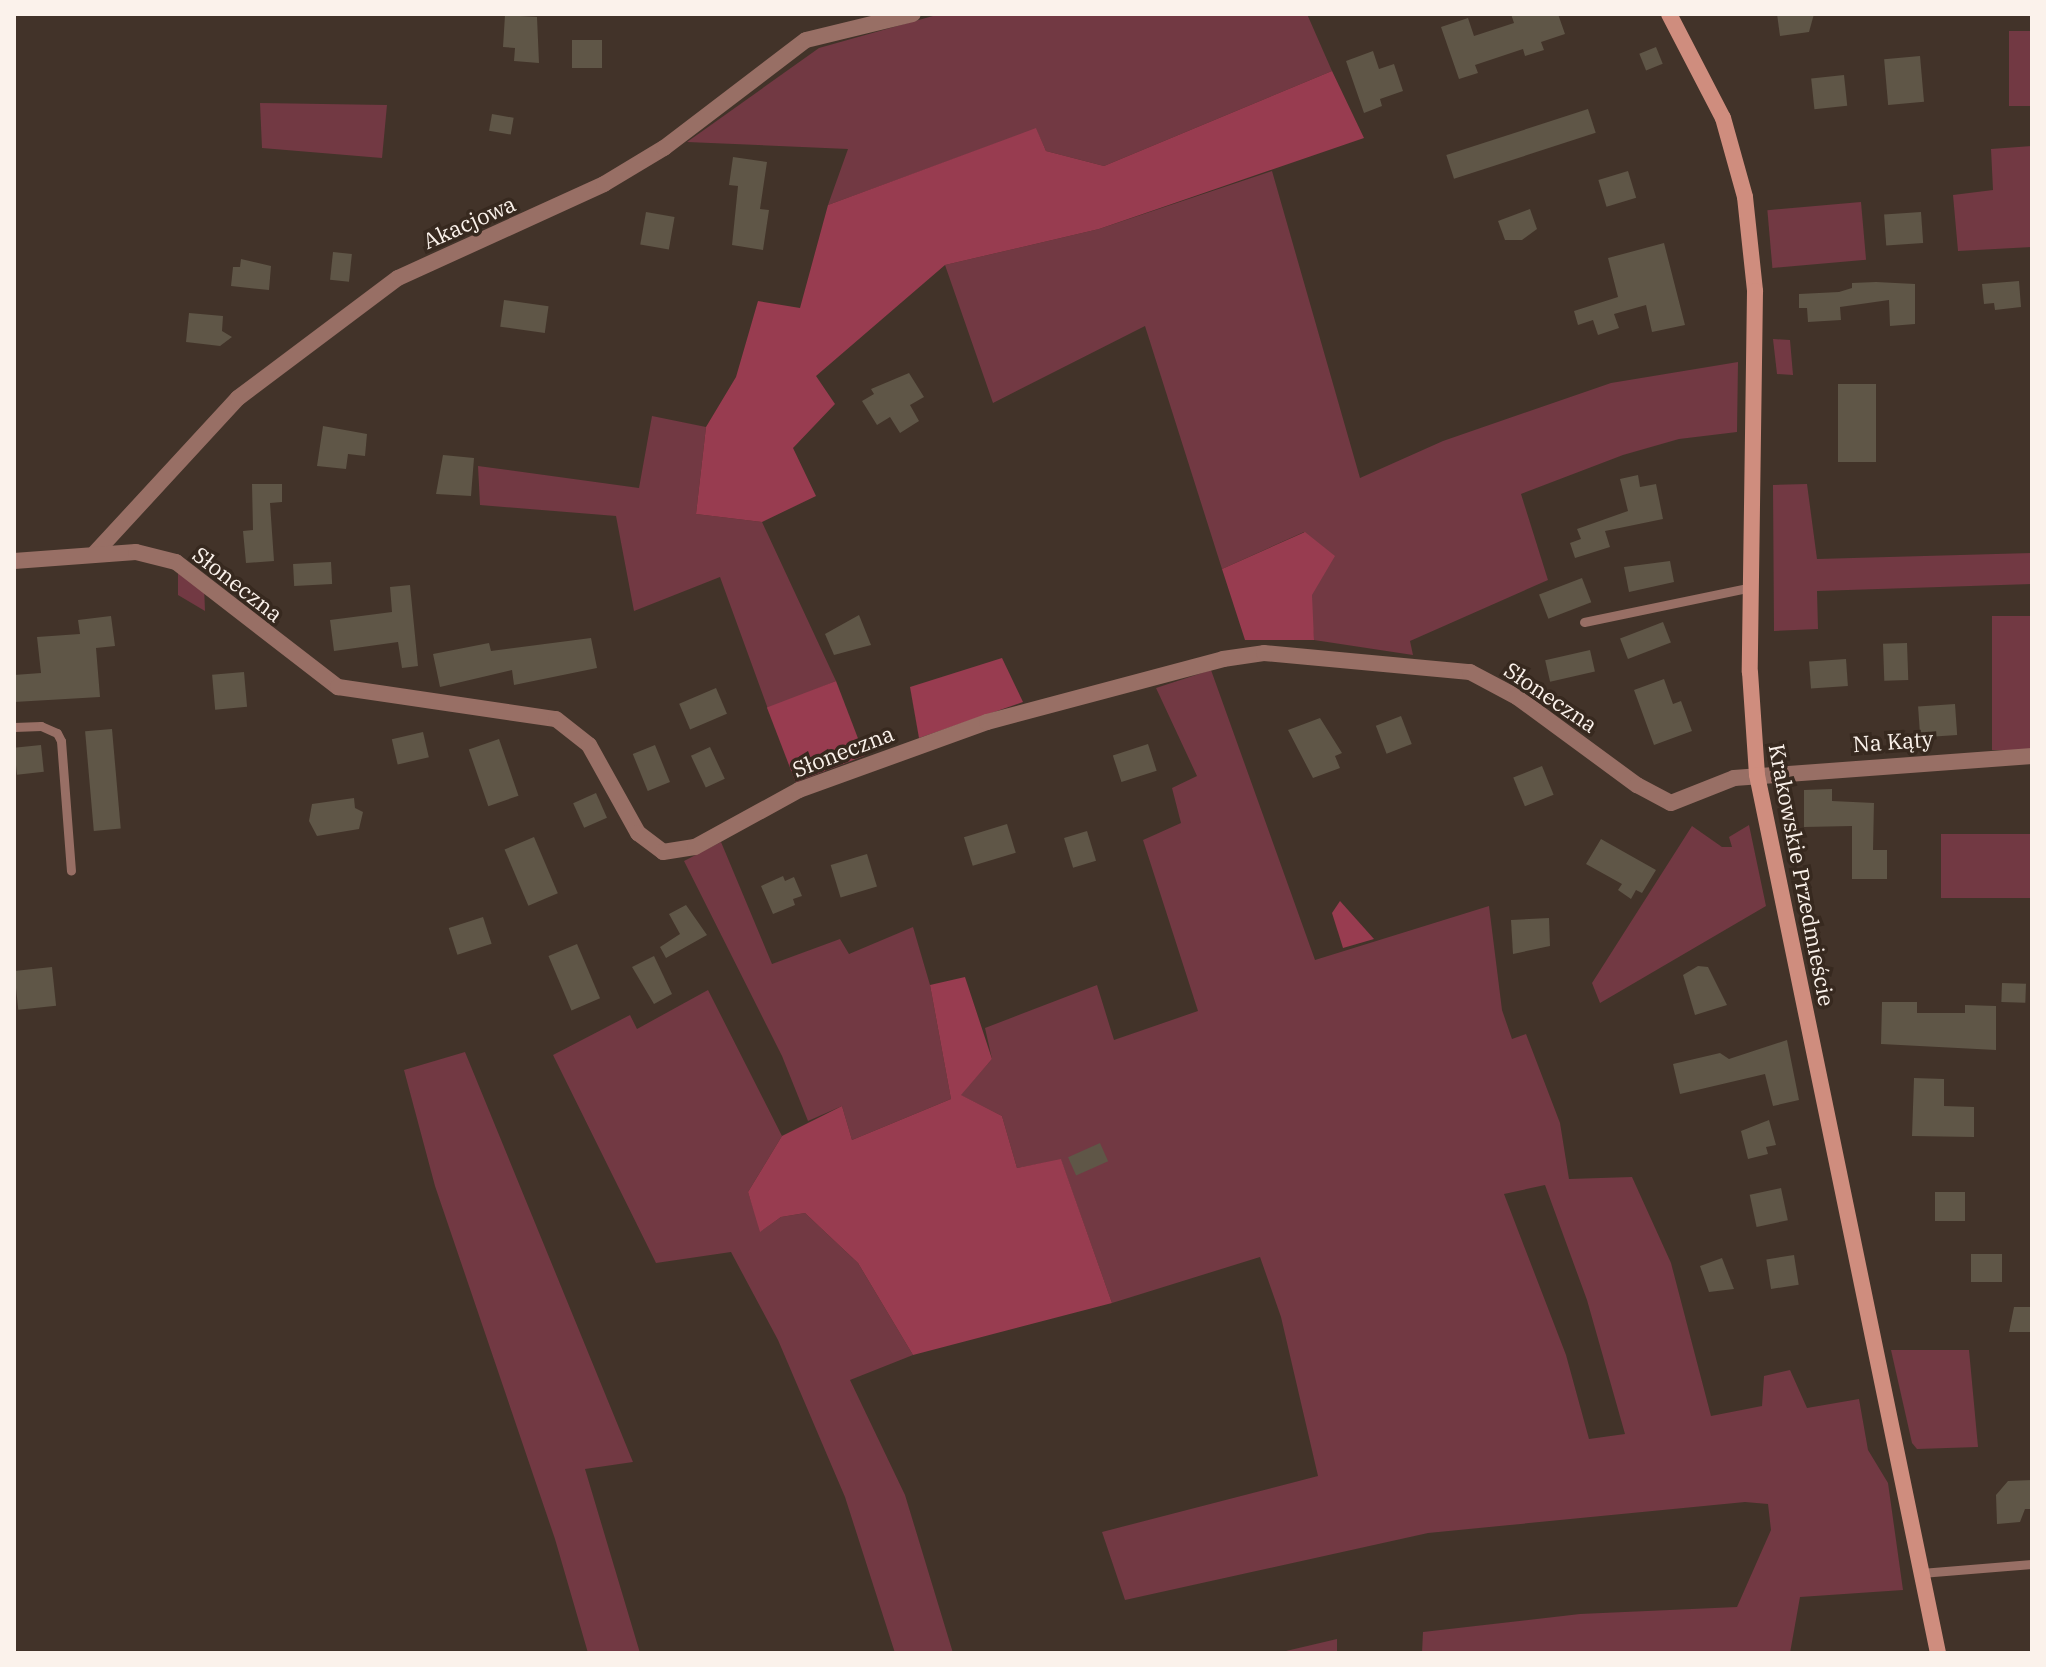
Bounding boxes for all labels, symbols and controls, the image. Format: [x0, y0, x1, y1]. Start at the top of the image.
street label: Akacjowa [418, 190, 520, 254]
street label: Słoneczna [188, 541, 288, 627]
street label: Słoneczna [1499, 656, 1603, 738]
street label: Słoneczna [789, 720, 897, 782]
street label: Na Kąty [1852, 725, 1934, 757]
street label: Krakowskie Przedmieście [1764, 742, 1840, 1008]

